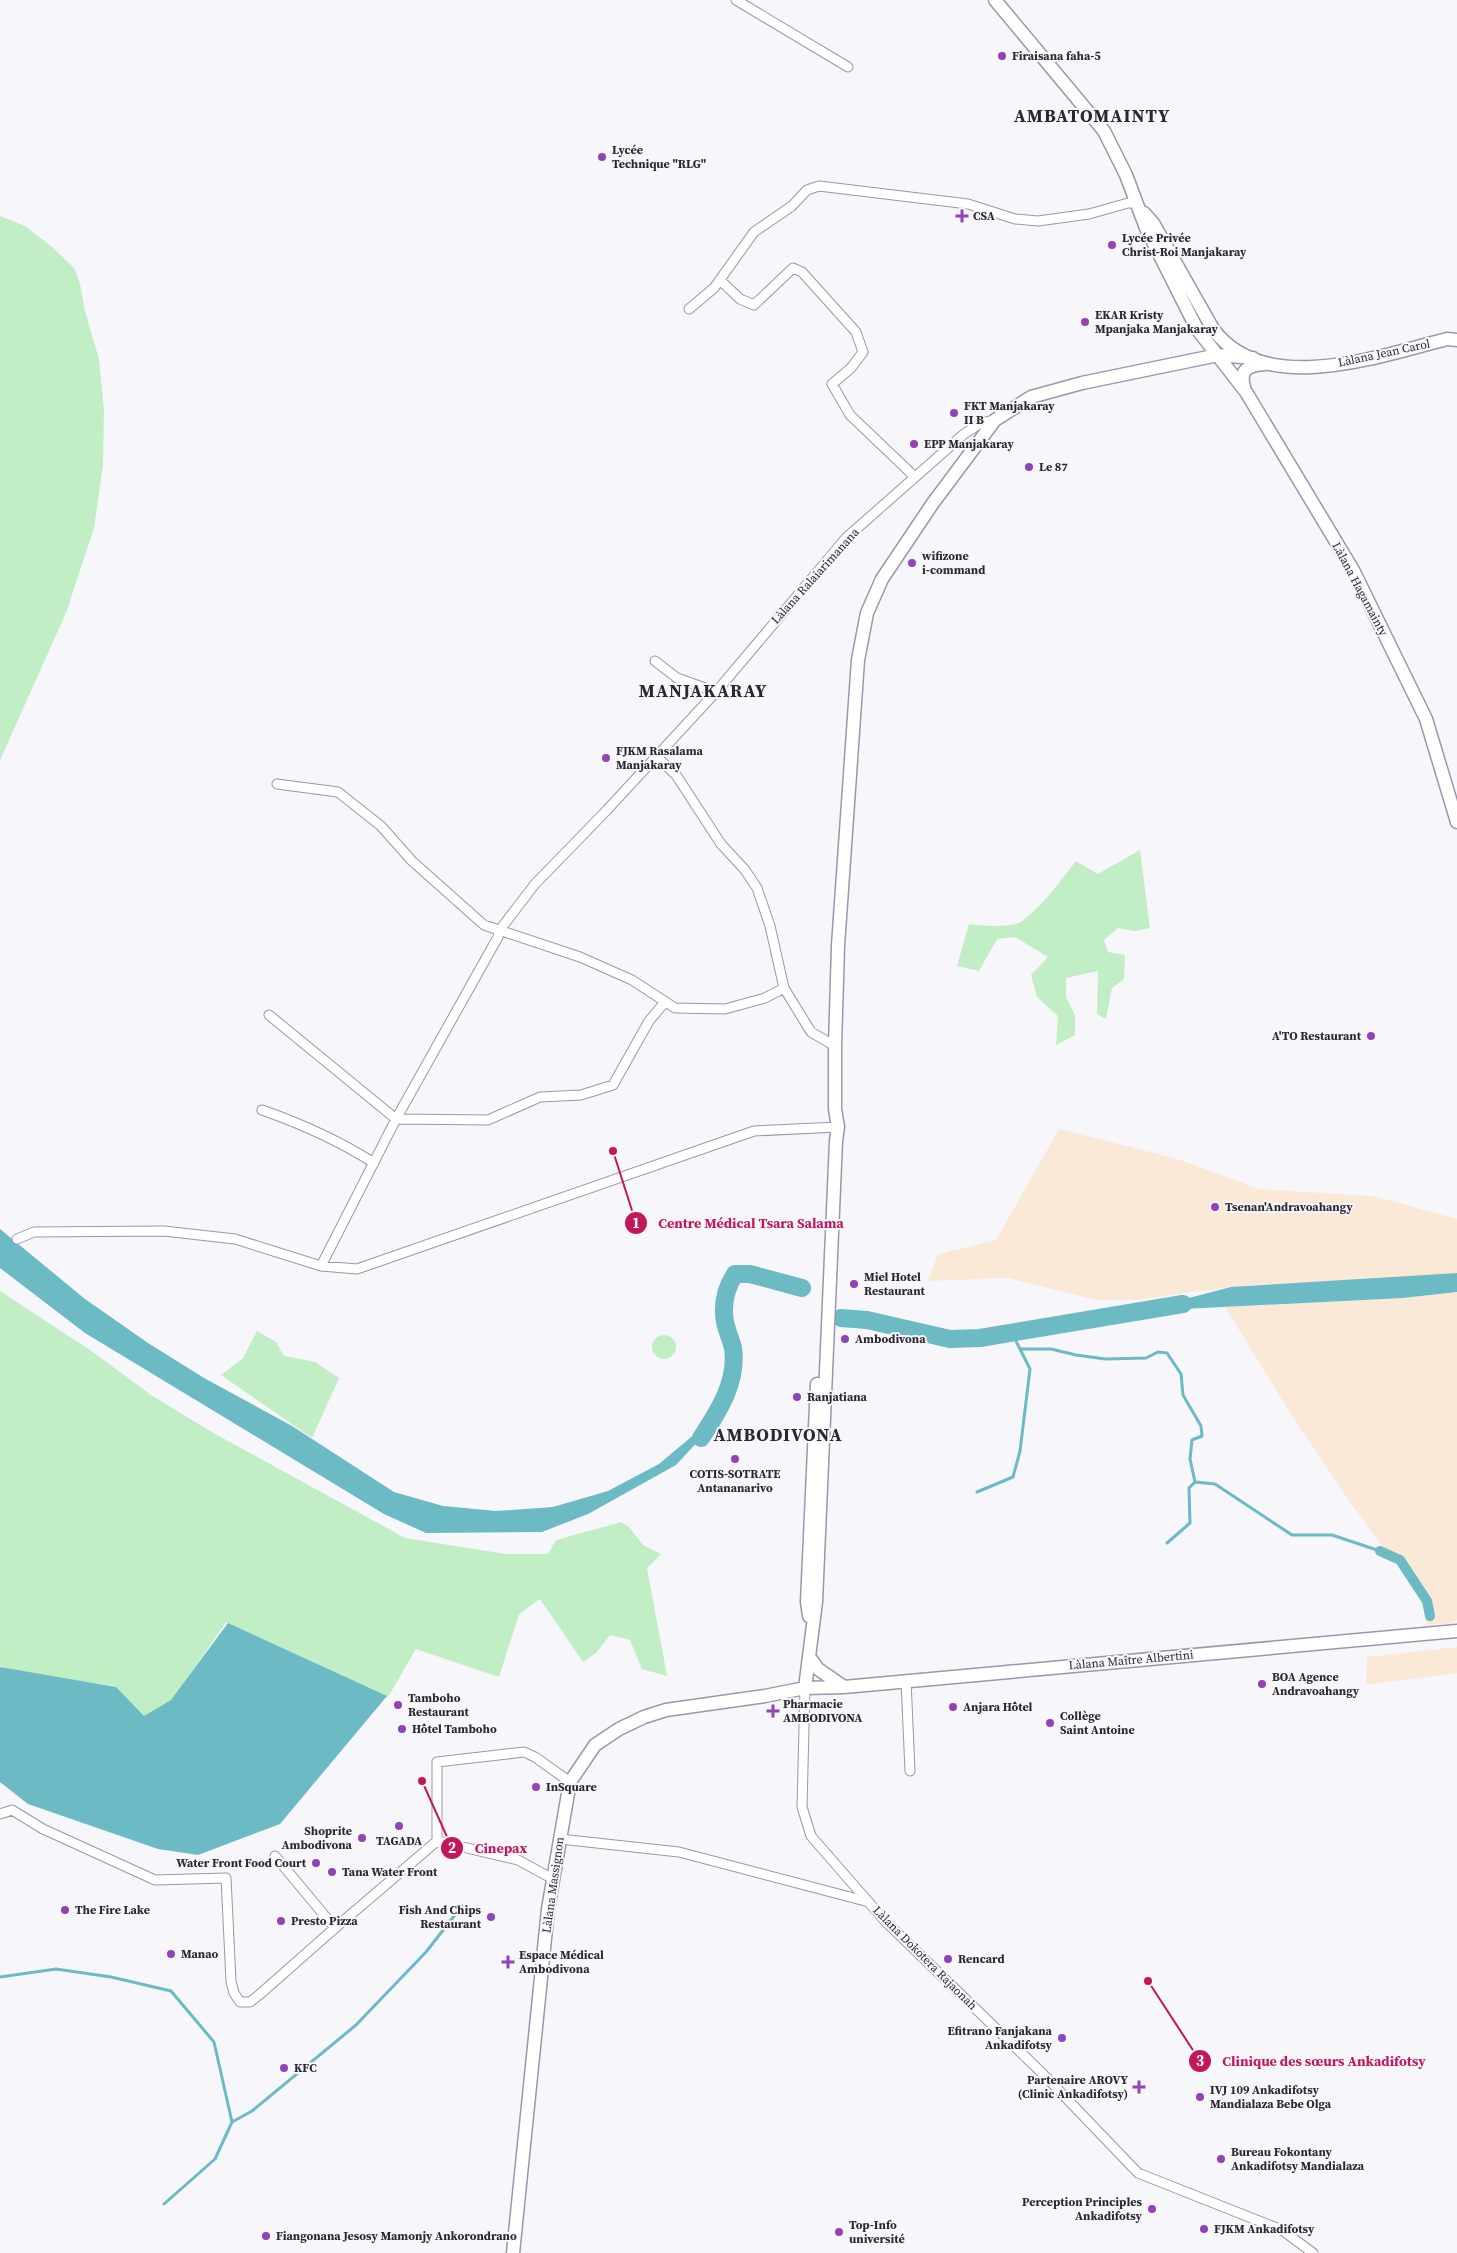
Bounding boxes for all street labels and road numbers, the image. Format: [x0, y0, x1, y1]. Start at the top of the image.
street label: Làlana Jean Carol [1336, 335, 1432, 371]
street label: Làlana Ralaiarimanana [767, 524, 863, 628]
street label: Làlana Hagamainty [1329, 539, 1392, 639]
street label: Làlana Maître Albertini [1068, 1647, 1194, 1673]
street label: Làlana Massignon [538, 1836, 568, 1934]
street label: Làlana Dokotera Rajaonah [869, 1902, 981, 2014]

